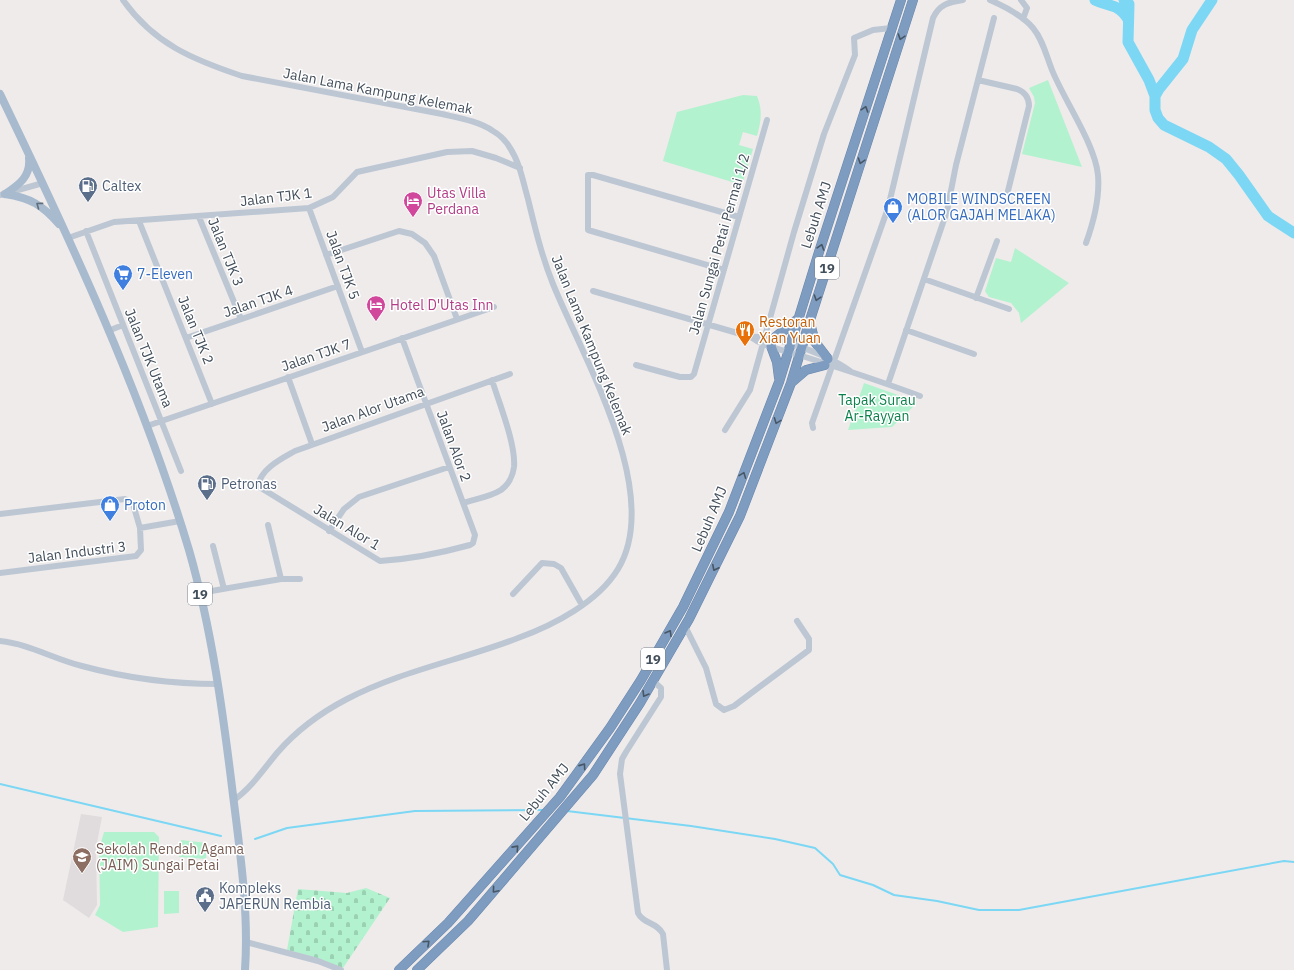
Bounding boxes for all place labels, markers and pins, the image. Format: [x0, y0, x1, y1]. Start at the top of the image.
fuel station icon: Caltex [77, 175, 99, 203]
place label: Caltex [102, 177, 141, 195]
place label: Utas Villa Perdana [427, 184, 487, 218]
hotel icon: Utas Villa Perdana [402, 190, 424, 218]
place label: MOBILE WINDSCREEN (ALOR GAJAH MELAKA) [907, 190, 1056, 224]
shop icon: MOBILE WINDSCREEN (ALOR GAJAH MELAKA) [882, 196, 904, 224]
supermarket icon: 7-Eleven [112, 263, 134, 291]
place label: 7-Eleven [137, 265, 193, 283]
hotel icon: Hotel D'Utas Inn [365, 294, 387, 322]
place label: Hotel D'Utas Inn [390, 296, 494, 314]
place label: Restoran Xian Yuan [759, 313, 821, 347]
restaurant icon: Restoran Xian Yuan [734, 319, 756, 347]
fuel station icon: Petronas [196, 473, 218, 501]
place label: Petronas [221, 475, 277, 493]
shop icon: Proton [99, 494, 121, 522]
place label: Proton [124, 496, 166, 514]
place label: Sekolah Rendah Agama (JAIM) Sungai Petai [96, 840, 245, 874]
school or university icon: Sekolah Rendah Agama (JAIM) Sungai Petai [71, 846, 93, 874]
place label: Kompleks JAPERUN Rembia [219, 879, 331, 913]
public building icon: Kompleks JAPERUN Rembia [194, 885, 216, 913]

